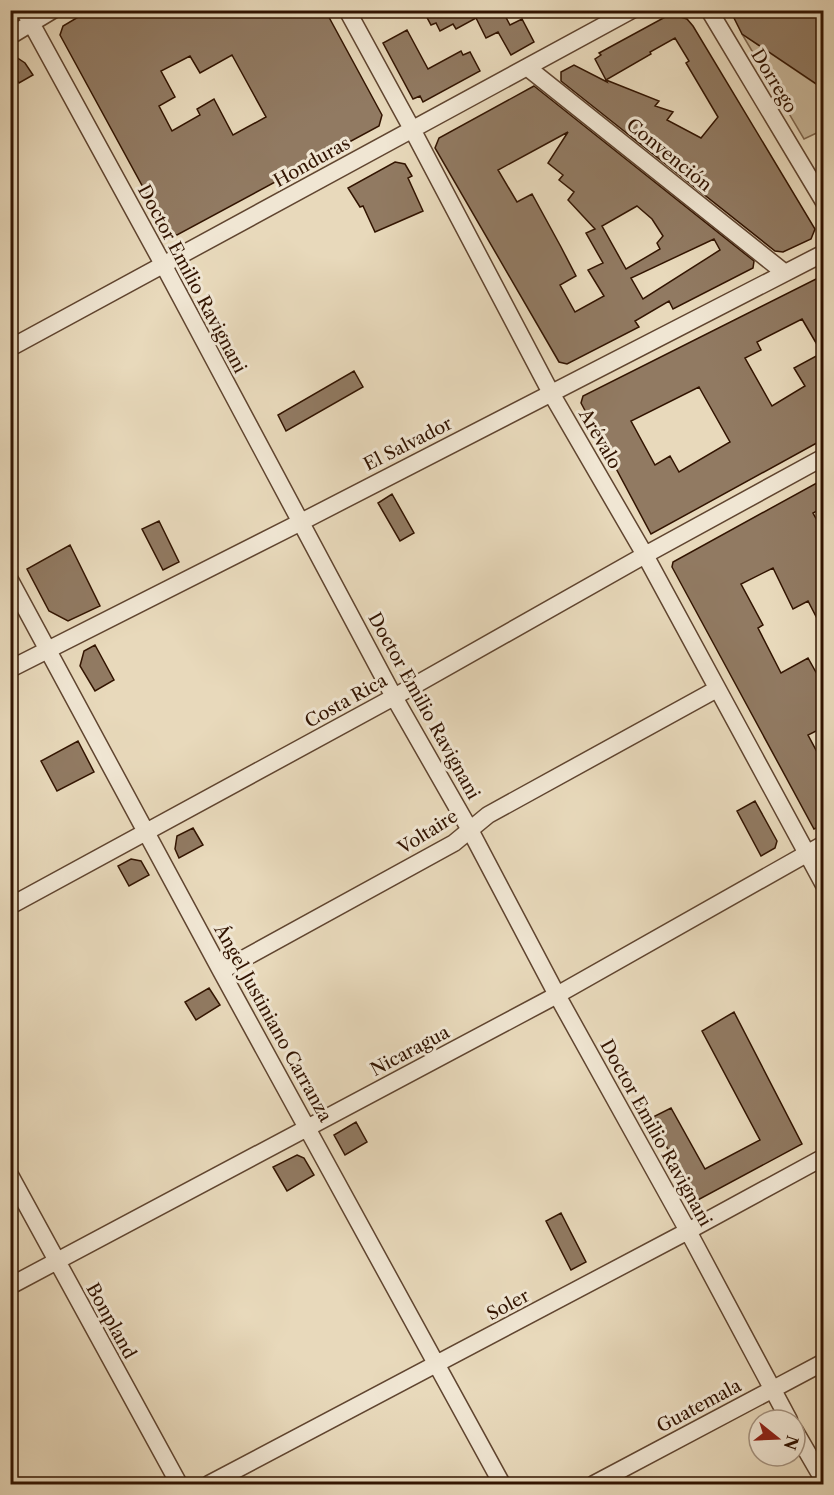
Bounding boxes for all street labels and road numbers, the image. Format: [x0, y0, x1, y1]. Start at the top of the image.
street label: Dorrego [746, 45, 802, 117]
street label: Convención [622, 114, 716, 196]
street label: Honduras [270, 132, 354, 192]
street label: Doctor Emilio Ravignani [133, 181, 251, 377]
street label: Arévalo [574, 404, 626, 473]
street label: El Salvador [360, 412, 456, 476]
street label: Doctor Emilio Ravignani [363, 609, 485, 804]
street label: Costa Rica [301, 669, 391, 733]
street label: Voltaire [393, 805, 462, 859]
street label: Ángel Justiniano Carranza [209, 919, 338, 1126]
street label: Nicaragua [367, 1021, 454, 1081]
street label: Doctor Emilio Ravignani [595, 1036, 717, 1231]
street label: Bonpland [81, 1279, 141, 1363]
street label: Soler [483, 1285, 533, 1325]
street label: Guatemala [653, 1374, 745, 1437]

